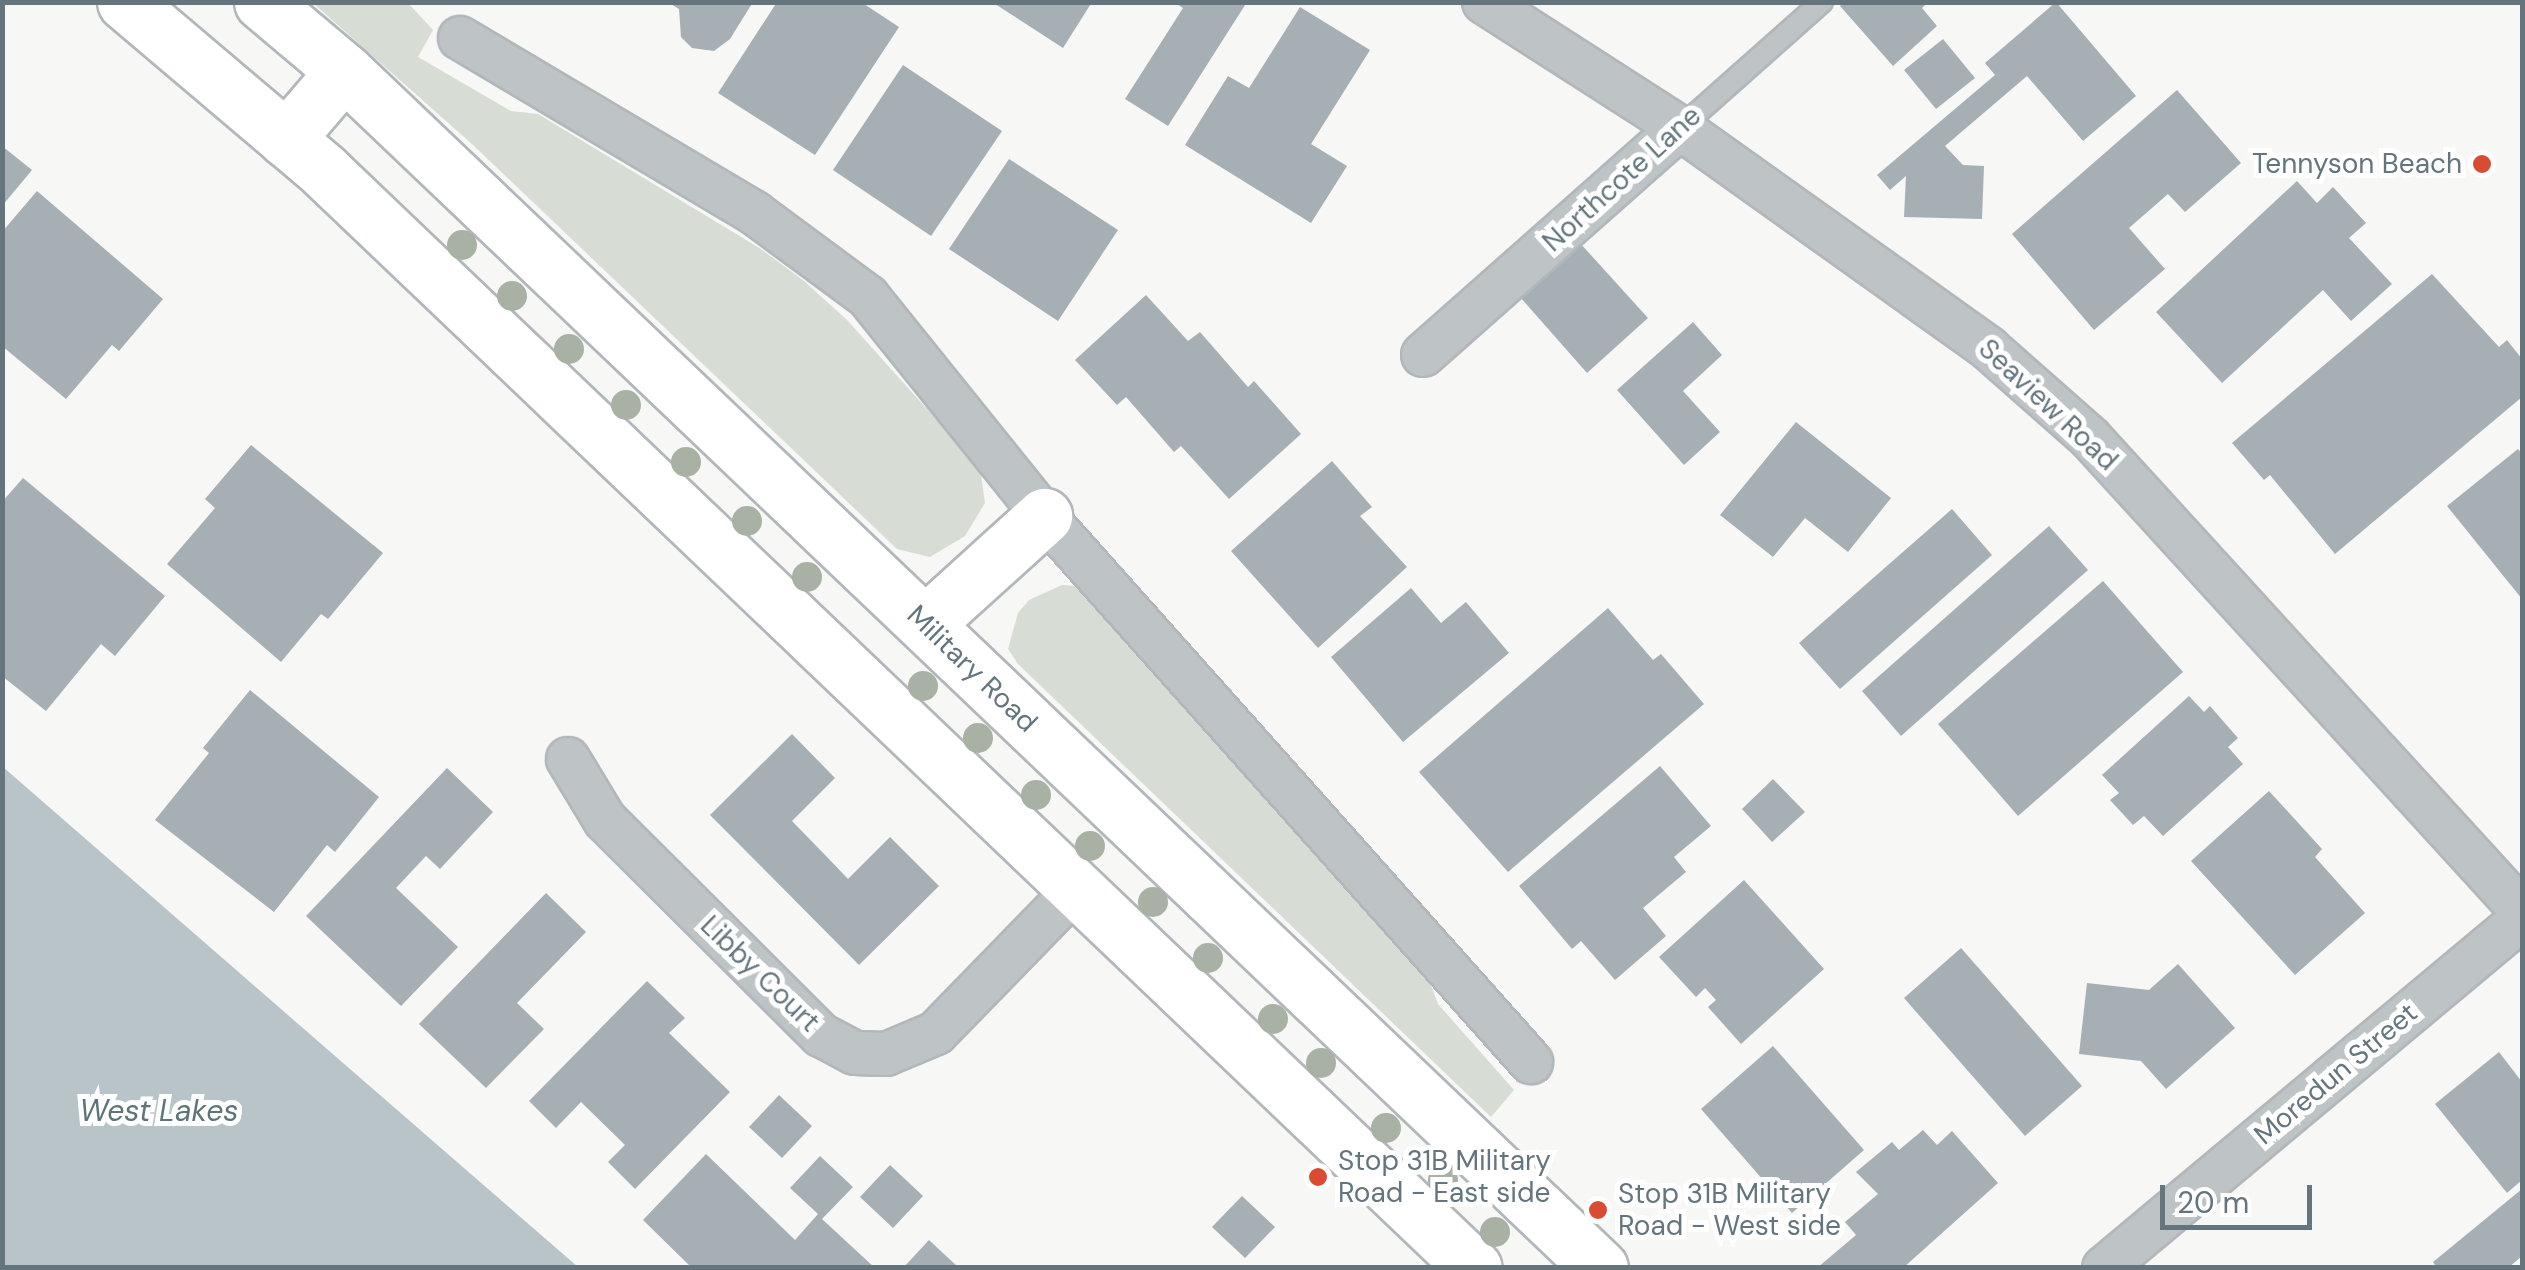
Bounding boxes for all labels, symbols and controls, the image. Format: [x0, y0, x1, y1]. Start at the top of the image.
street label: Northcote Lane [1536, 99, 1708, 259]
place label: Tennyson Beach [2252, 147, 2462, 181]
marker: Tennyson Beach [2471, 153, 2493, 175]
street label: Seaview Road [1972, 332, 2124, 478]
street label: Military Road [900, 599, 1044, 739]
street label: Libby Court [693, 909, 827, 1039]
street label: Moredun Street [2248, 996, 2424, 1152]
water label: West Lakes [80, 1093, 238, 1129]
place label: Stop 31B Military Road - East side [1338, 1144, 1551, 1210]
scale bar [2165, 1165, 2318, 1227]
marker: Stop 31B Military Road - East side [1307, 1166, 1329, 1188]
place label: Stop 31B Military Road - West side [1618, 1177, 1841, 1243]
text: 20 m [2177, 1183, 2249, 1222]
marker: Stop 31B Military Road - West side [1587, 1199, 1609, 1221]

